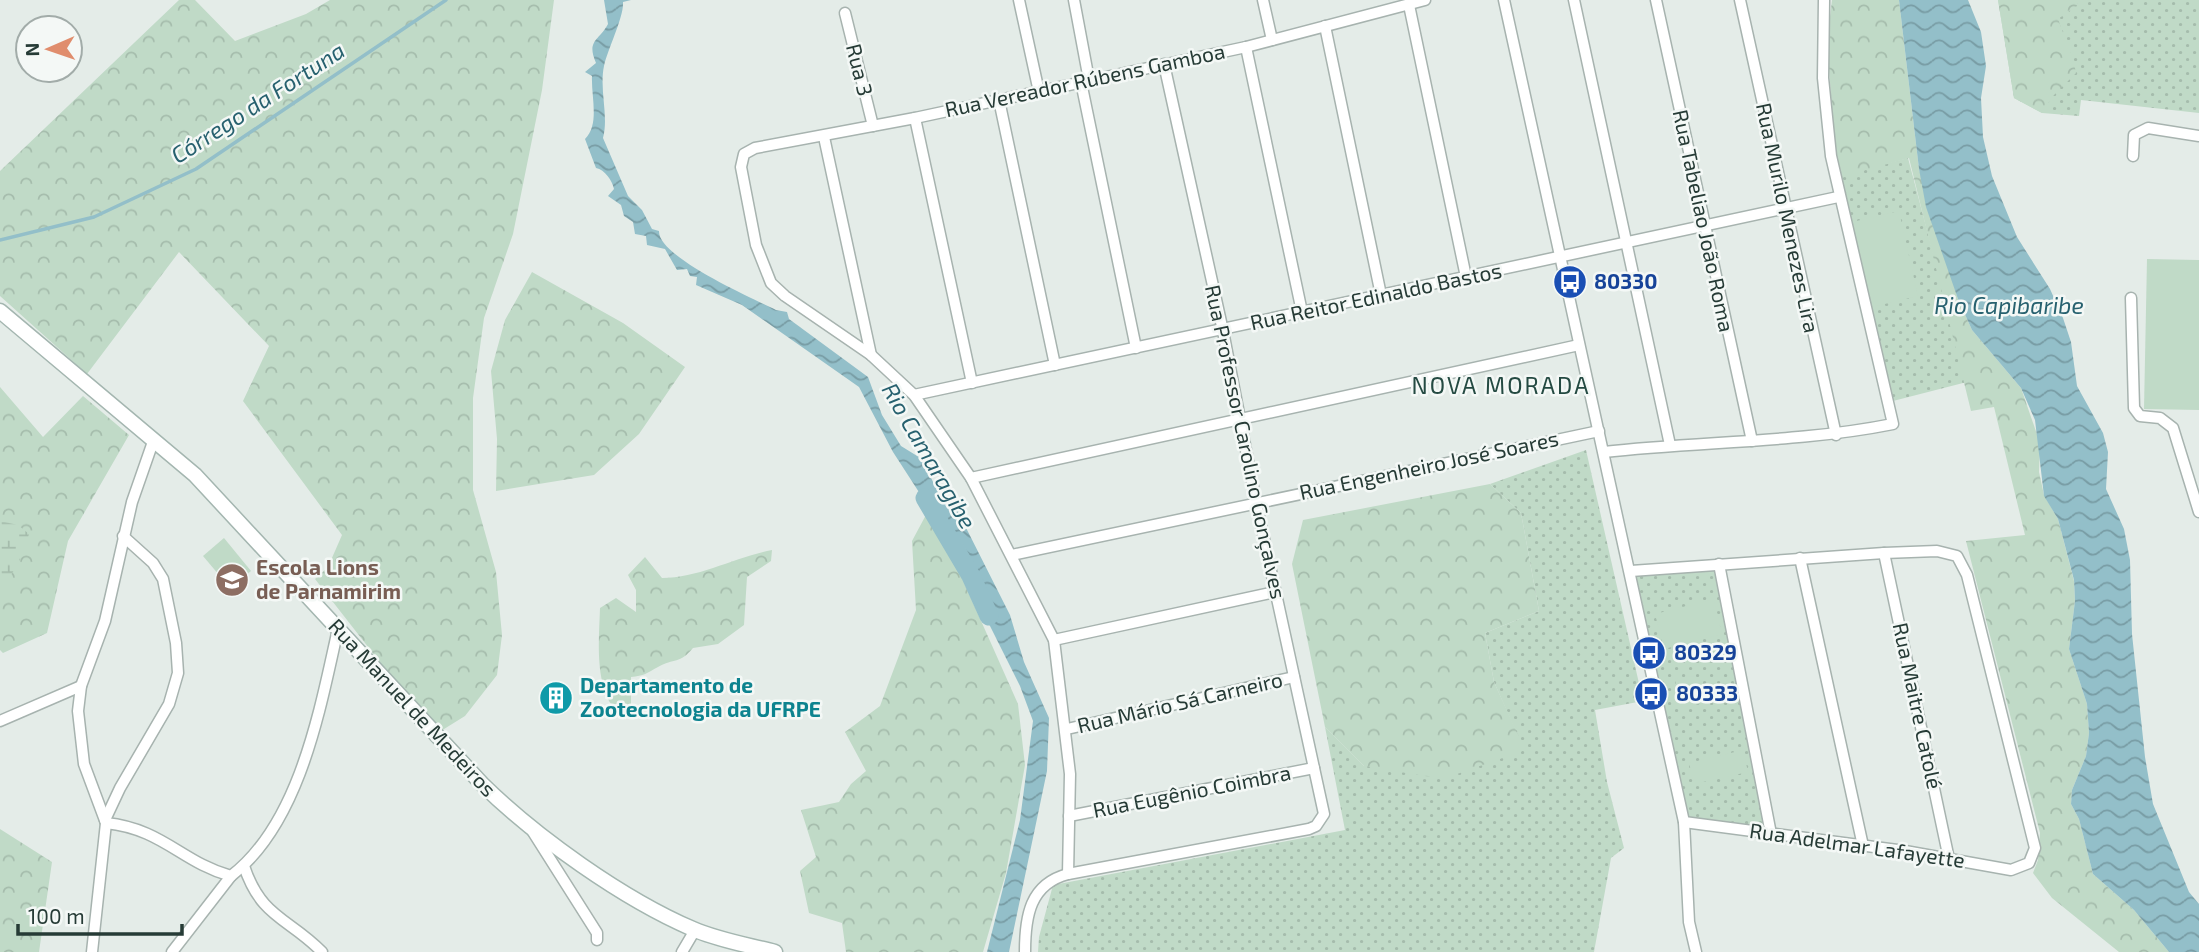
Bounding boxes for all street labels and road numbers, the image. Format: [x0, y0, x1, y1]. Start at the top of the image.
street label: Rua Vereador Rúbens Gamboa [942, 38, 1227, 121]
street label: Rua 3 [842, 41, 879, 98]
street label: Rua Murilo Menezes Lira [1752, 100, 1825, 335]
street label: Rua Tabeliao João Roma [1669, 107, 1740, 334]
street label: Rua Reitor Edinaldo Bastos [1248, 257, 1504, 334]
street label: Rua Professor Carolino Gonçalves [1199, 282, 1292, 601]
street label: Rua Engenheiro José Soares [1297, 425, 1561, 504]
street label: Rua Manuel de Medeiros [324, 613, 502, 801]
street label: Rua Maitre Catolé [1889, 620, 1948, 791]
street label: Rua Mário Sá Carneiro [1075, 666, 1285, 737]
street label: Rua Eugênio Coimbra [1091, 759, 1293, 822]
street label: Rua Adelmar Lafayette [1748, 817, 1967, 872]

